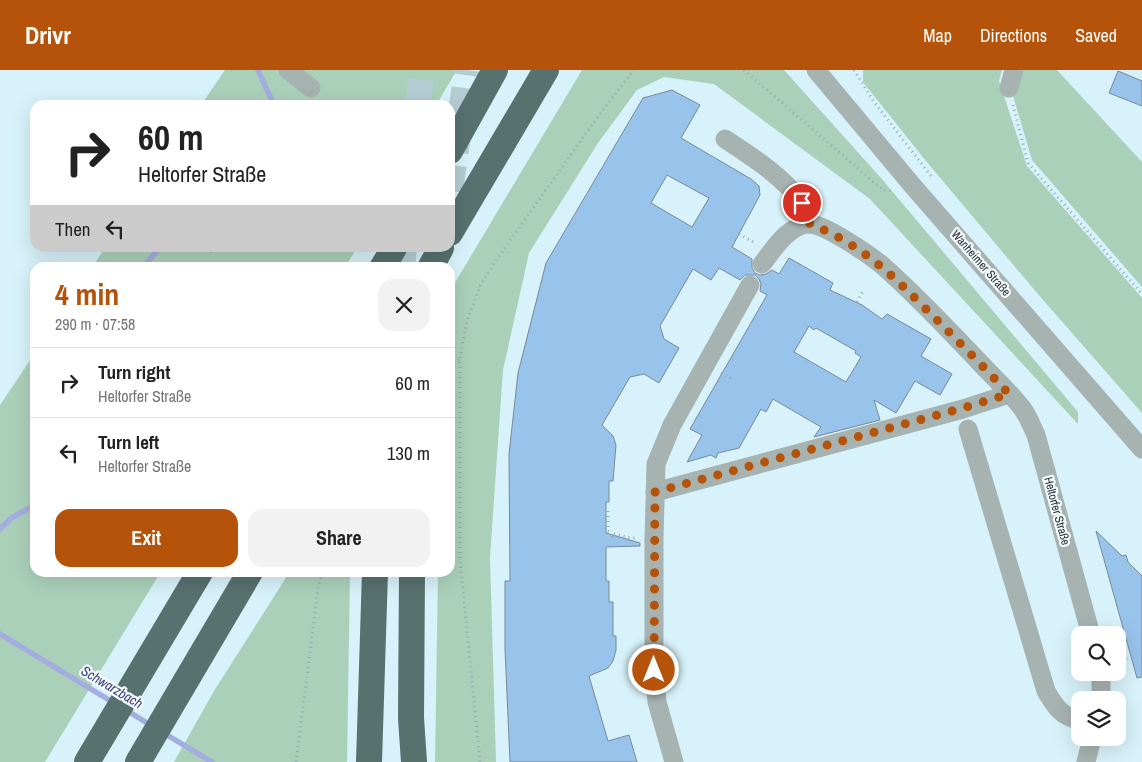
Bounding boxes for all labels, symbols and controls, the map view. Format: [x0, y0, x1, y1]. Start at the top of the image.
text: Drivr [25, 19, 71, 51]
text: Map [923, 23, 952, 48]
text: Directions [980, 23, 1047, 48]
text: Saved [1075, 23, 1117, 48]
text: 60 m [138, 114, 203, 161]
icon: right [55, 120, 120, 185]
text: Heltorfer Straße [138, 159, 266, 189]
pin [781, 182, 823, 224]
icon: arrive [788, 189, 816, 217]
icon: left [101, 215, 129, 243]
text: Then [55, 216, 91, 242]
street label: Wanheimer Straße [948, 227, 1014, 299]
text: 4 min [55, 274, 119, 314]
button: close [378, 279, 430, 331]
text: 290 m · 07:58 [55, 313, 135, 335]
text: Turn right [98, 359, 170, 385]
icon: right [55, 369, 83, 397]
text: 60 m [395, 370, 430, 396]
text: Heltorfer Straße [98, 385, 191, 407]
text: Turn left [98, 429, 159, 455]
icon: left [55, 439, 83, 467]
text: 130 m [387, 440, 430, 466]
text: Heltorfer Straße [98, 455, 191, 477]
street label: Heltorfer Straße [1040, 475, 1074, 547]
button: Exit [55, 509, 238, 567]
button: Share [248, 509, 430, 567]
map controls [1071, 626, 1126, 746]
button: search [1071, 626, 1126, 681]
position arrow [627, 643, 679, 695]
water label: Schwarzbach [78, 662, 146, 712]
button: layers [1071, 691, 1126, 746]

